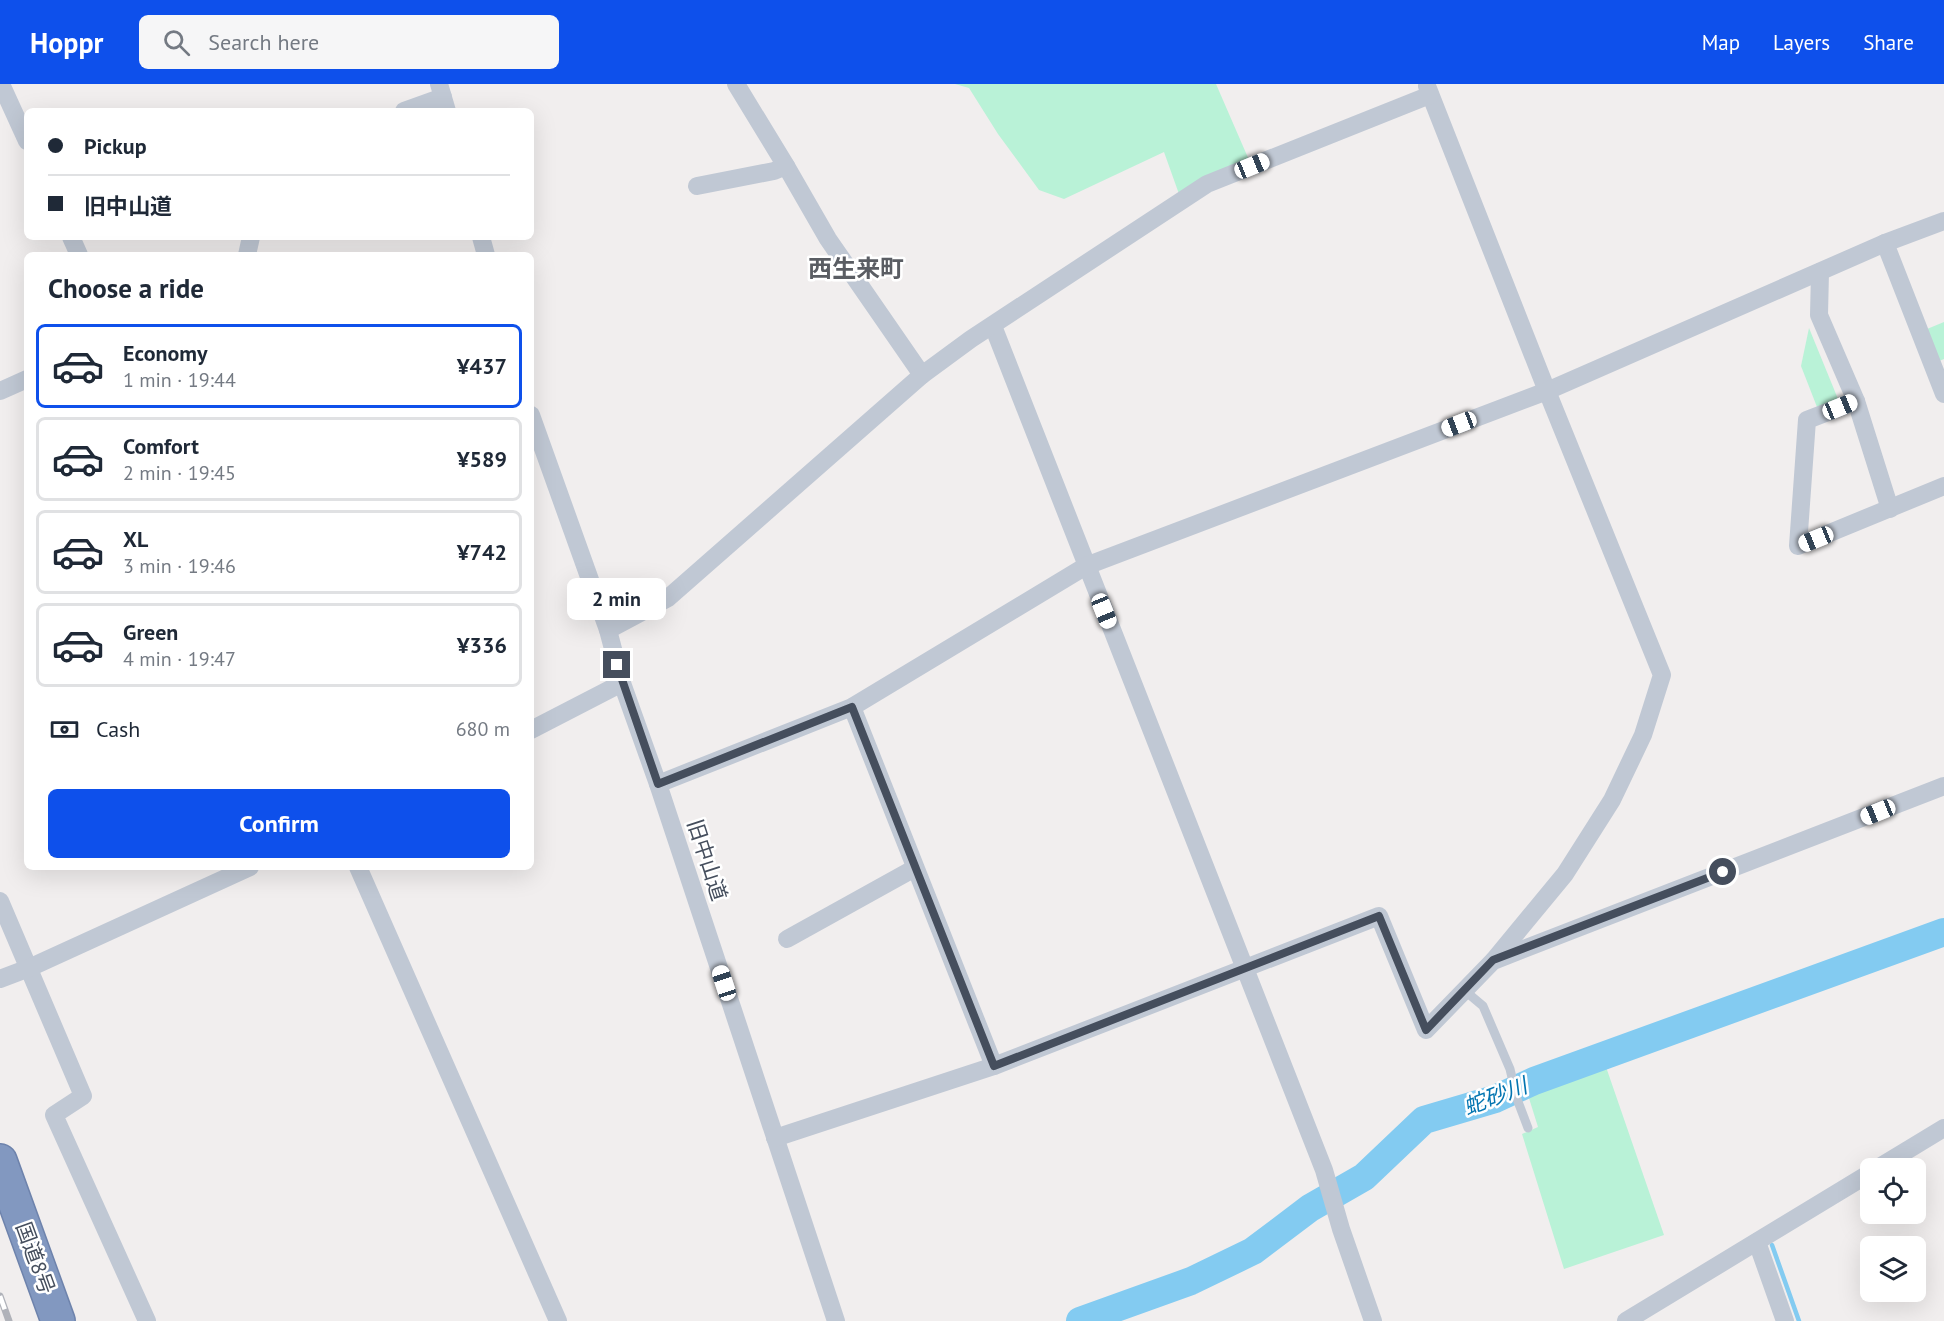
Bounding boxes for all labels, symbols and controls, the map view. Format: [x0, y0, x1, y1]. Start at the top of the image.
search box [139, 15, 559, 69]
text: Hoppr [30, 24, 103, 61]
icon: search [160, 26, 193, 59]
text: Search here [208, 28, 319, 56]
text: Map [1702, 29, 1740, 56]
text: Layers [1773, 29, 1830, 56]
text: Share [1863, 29, 1914, 56]
text: Pickup [84, 132, 147, 160]
car [1232, 151, 1272, 181]
text: 旧中山道 [84, 192, 172, 220]
district label: 西生来町 [808, 253, 904, 284]
text: Choose a ride [48, 271, 204, 305]
icon: car [51, 339, 105, 393]
text: Economy [123, 339, 207, 367]
text: ¥437 [457, 352, 507, 380]
text: 1 min · 19:44 [123, 367, 236, 393]
car [1820, 392, 1860, 422]
car [1439, 409, 1479, 439]
icon: car [51, 432, 105, 486]
text: Comfort [123, 432, 199, 460]
text: ¥589 [457, 445, 507, 473]
text: 2 min · 19:45 [123, 460, 236, 486]
car [1796, 524, 1836, 554]
icon: car [51, 525, 105, 579]
text: XL [123, 525, 148, 553]
text: ¥742 [457, 538, 507, 566]
text: 3 min · 19:46 [123, 553, 236, 579]
callout: 2 min [568, 578, 666, 620]
text: 2 min [592, 586, 641, 612]
car [1089, 591, 1119, 631]
icon: car [51, 618, 105, 672]
text: Green [123, 618, 178, 646]
text: ¥336 [457, 631, 507, 659]
text: 4 min · 19:47 [123, 646, 236, 672]
route end [603, 651, 630, 678]
icon: cash [48, 713, 81, 746]
text: Cash [96, 715, 140, 743]
text: 680 m [456, 716, 510, 742]
button: Confirm [48, 789, 510, 858]
car [1858, 797, 1898, 827]
street label: 旧中山道 [682, 816, 733, 904]
route start [1709, 858, 1736, 885]
car [710, 963, 738, 1003]
water label: 蛇砂川 [1459, 1070, 1533, 1121]
map controls [1860, 1158, 1926, 1302]
button: locate [1860, 1158, 1926, 1224]
street label: 国道8号 [10, 1218, 61, 1297]
button: layers [1860, 1236, 1926, 1302]

